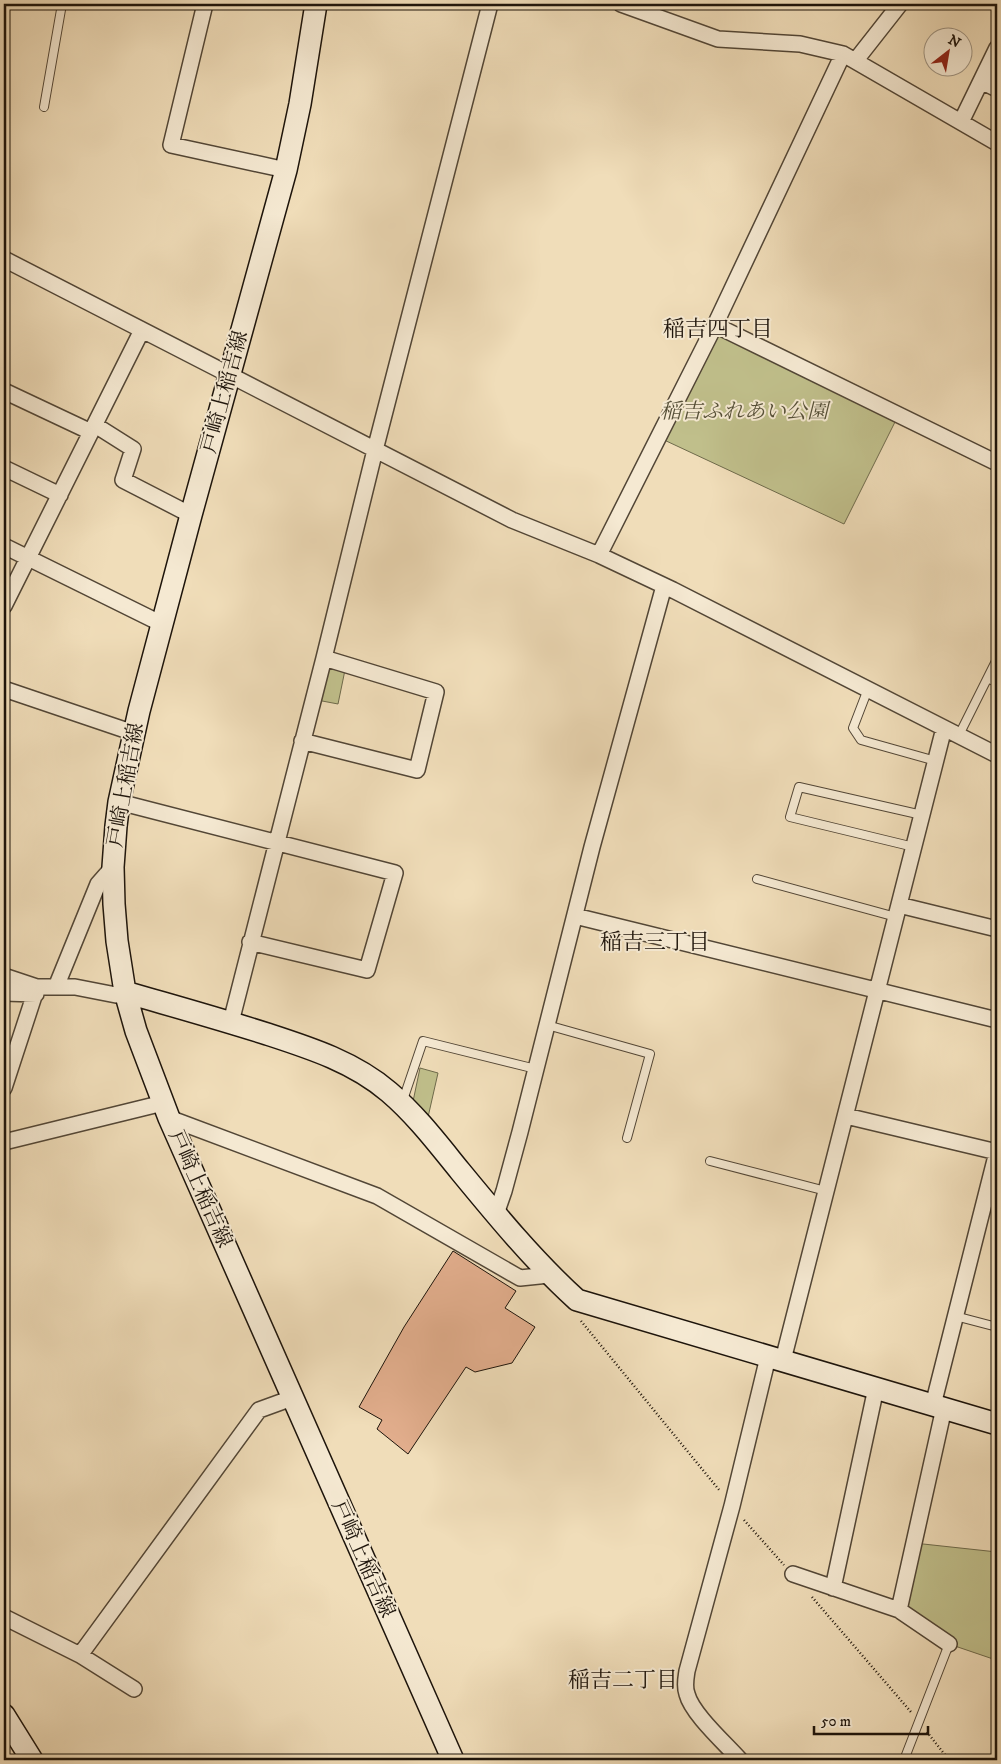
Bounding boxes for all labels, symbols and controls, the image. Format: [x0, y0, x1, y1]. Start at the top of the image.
north arrow [924, 28, 974, 78]
text: N [945, 31, 964, 53]
district label: 稲吉四丁目 [663, 316, 773, 343]
street label: 戸崎上稲吉線 [196, 328, 254, 456]
park label: 稲吉ふれあい公園 [660, 399, 831, 425]
street label: 戸崎上稲吉線 [102, 721, 150, 849]
district label: 稲吉三丁目 [600, 929, 710, 956]
street label: 戸崎上稲吉線 [162, 1126, 238, 1252]
street label: 戸崎上稲吉線 [325, 1496, 401, 1622]
district label: 稲吉二丁目 [568, 1667, 678, 1694]
scale bar [814, 1704, 927, 1736]
text: 50 m [821, 1712, 851, 1731]

